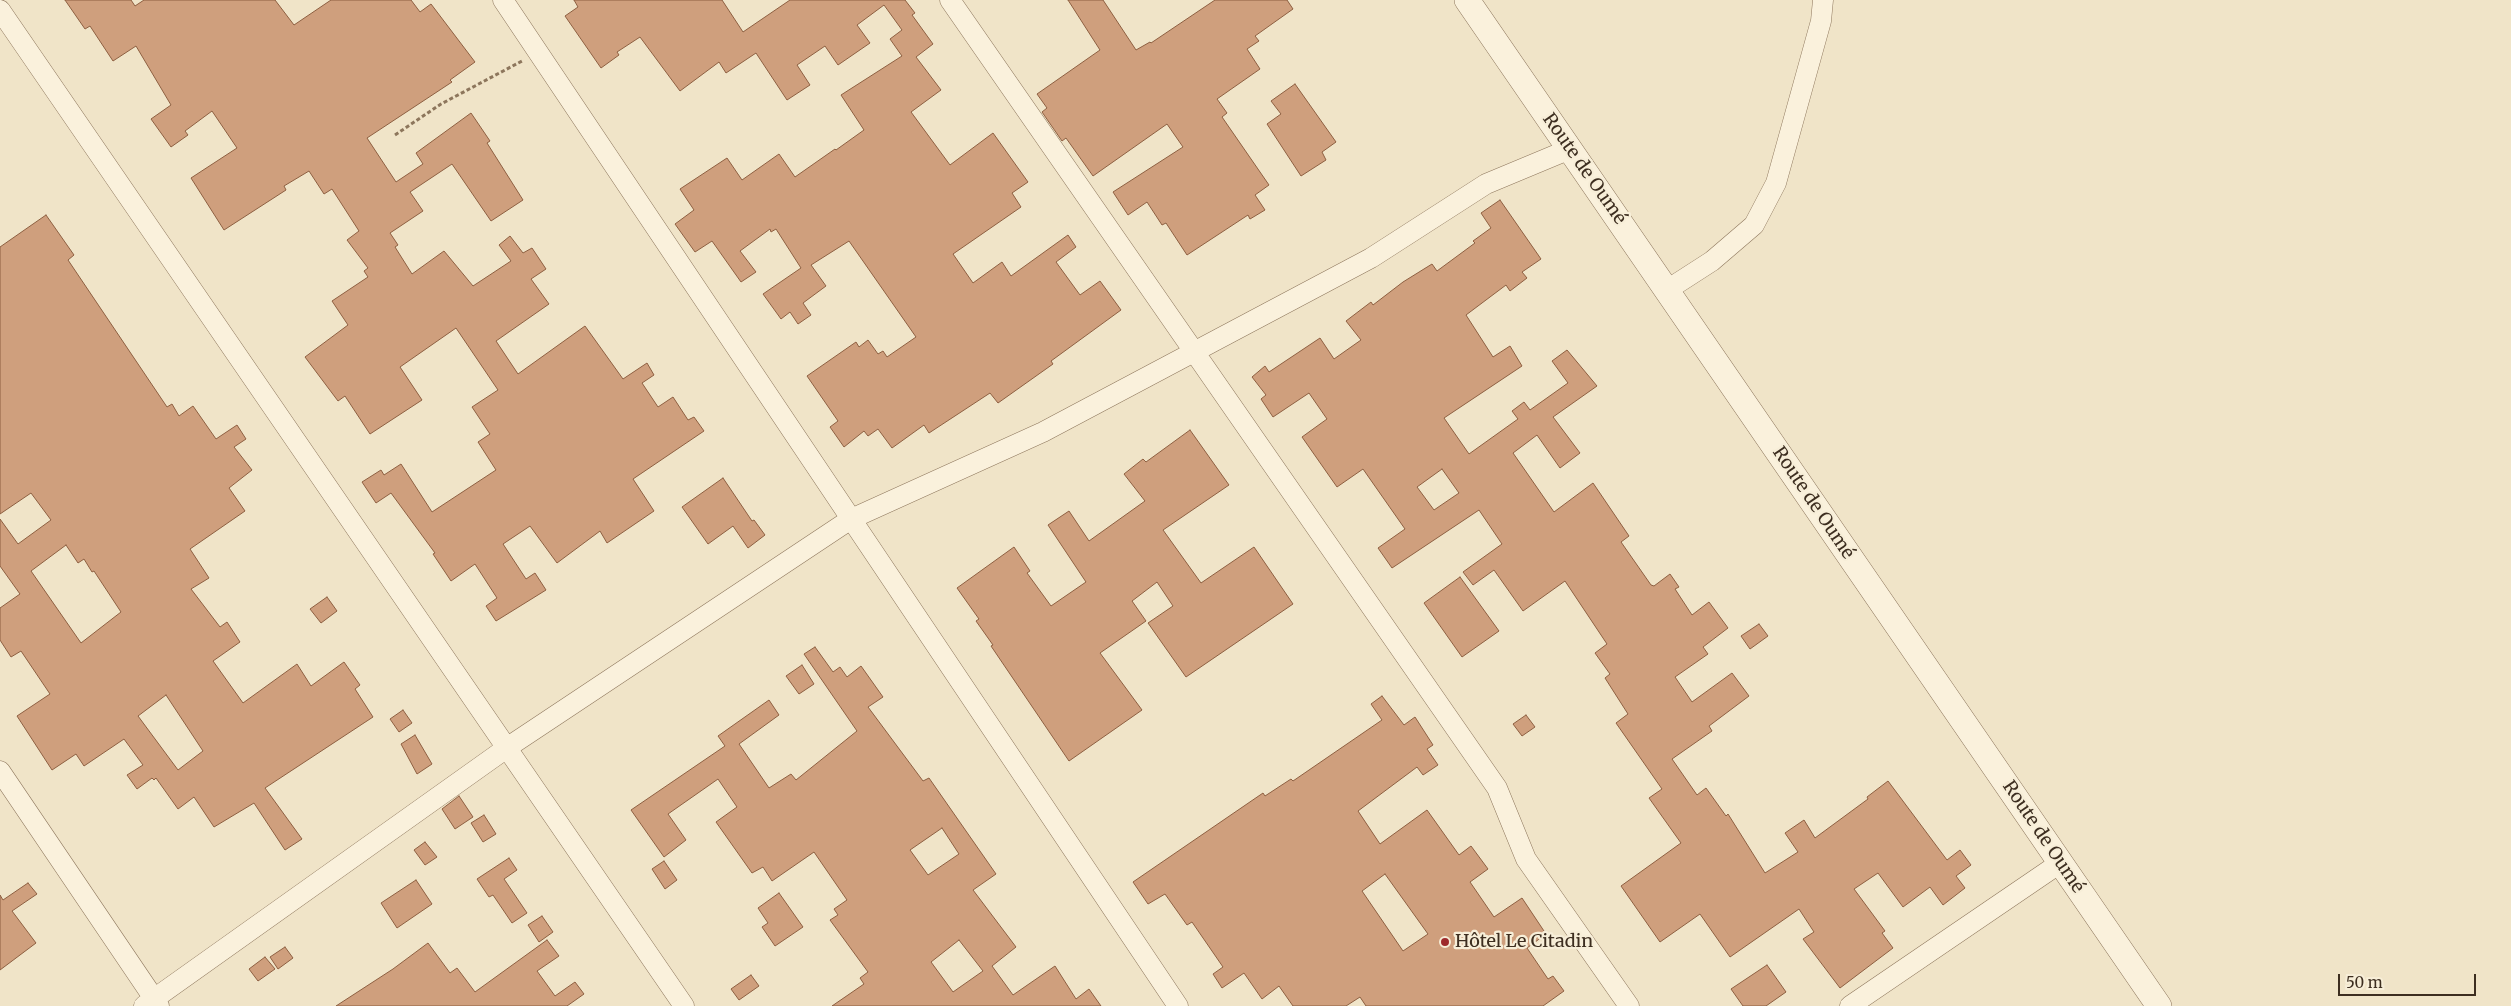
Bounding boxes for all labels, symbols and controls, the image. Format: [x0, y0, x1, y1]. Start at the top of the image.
street label: Route de Oumé [1538, 109, 1630, 229]
street label: Route de Oumé [1768, 443, 1858, 563]
street label: Route de Oumé [1998, 777, 2088, 897]
place label: Hôtel Le Citadin [1455, 931, 1593, 953]
marker: Hôtel Le Citadin [1439, 936, 1451, 948]
scale bar [2341, 964, 2478, 996]
text: 50 m [2346, 973, 2383, 992]

